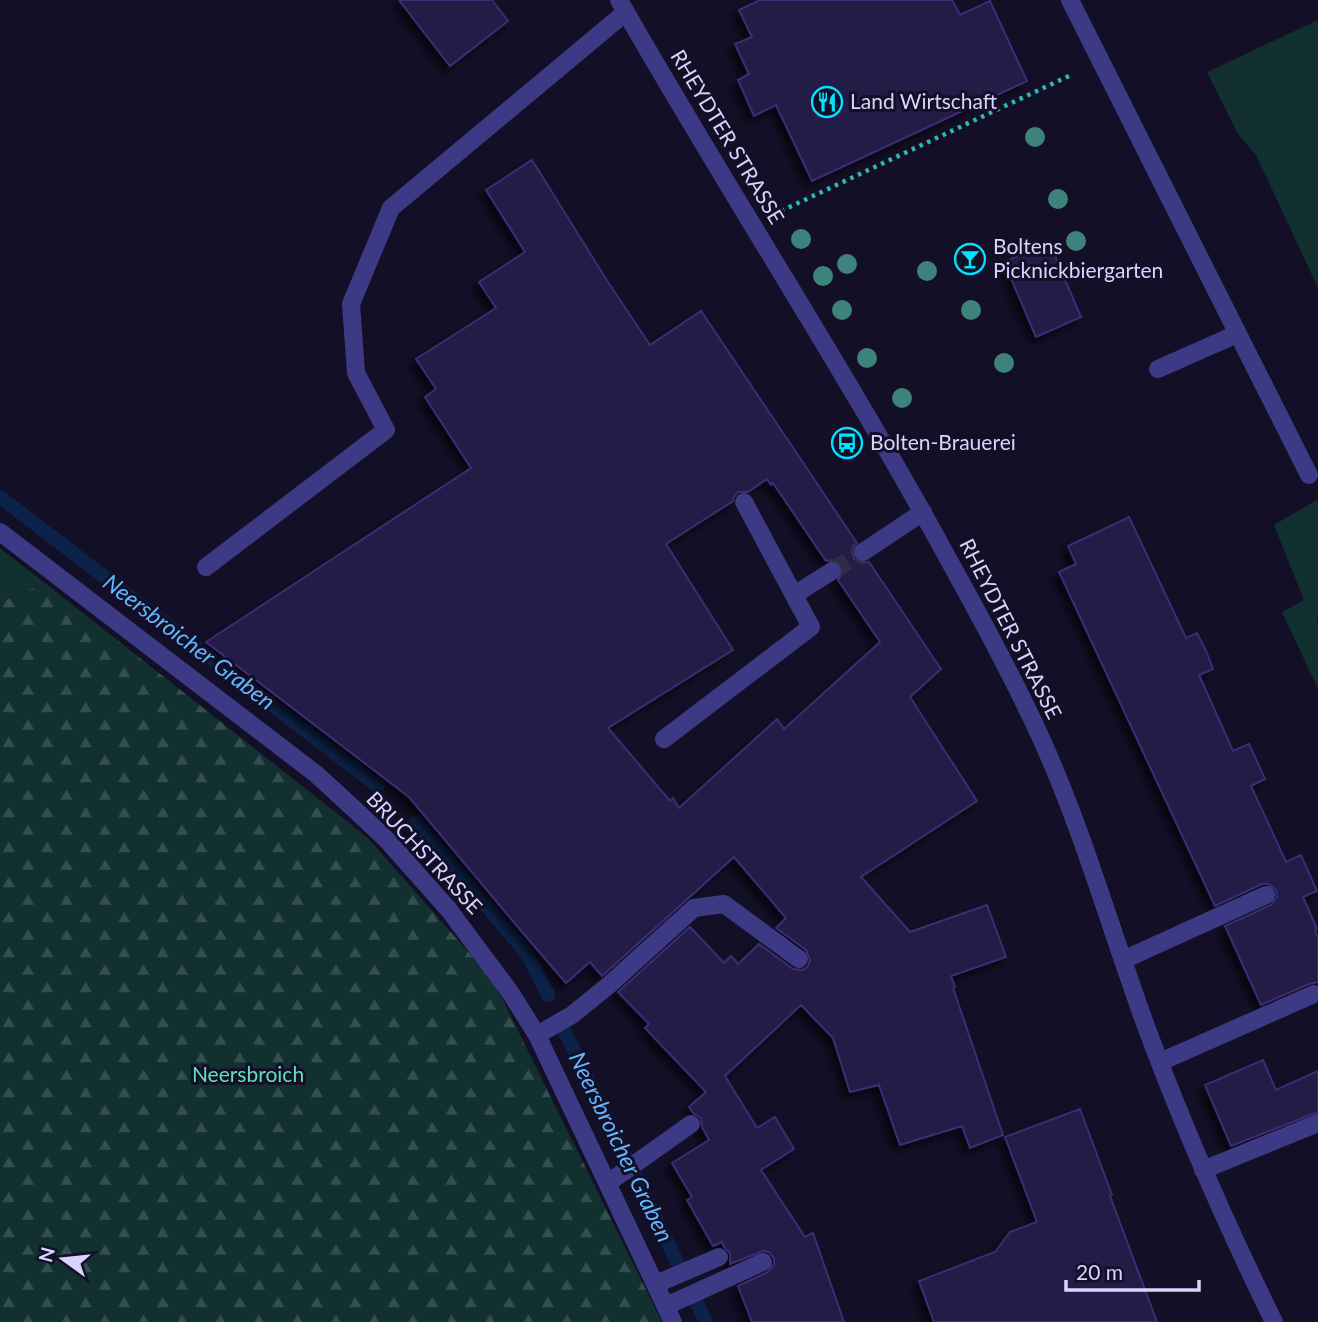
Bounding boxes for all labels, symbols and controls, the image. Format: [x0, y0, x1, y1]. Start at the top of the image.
street label: RHEYDTER STRASSE [666, 45, 790, 228]
restaurant icon: Land Wirtschaft [810, 85, 844, 119]
place label: Land Wirtschaft [850, 88, 998, 113]
place label: Boltens Picknickbiergarten [993, 233, 1163, 282]
bar icon: Boltens Picknickbiergarten [953, 242, 987, 276]
bus stop icon: Bolten-Brauerei [830, 426, 864, 460]
place label: Bolten-Brauerei [870, 429, 1016, 454]
street label: RHEYDTER STRASSE [955, 534, 1068, 723]
water label: Neersbroicher Graben [98, 567, 281, 715]
street label: BRUCHSTRASSE [362, 786, 488, 918]
water label: Neersbroicher Graben [564, 1047, 680, 1246]
park label: Neersbroich [192, 1061, 304, 1086]
north arrow [28, 1224, 98, 1294]
text: N [33, 1244, 59, 1265]
scale bar [1066, 1248, 1199, 1292]
text: 20 m [1076, 1259, 1123, 1284]

